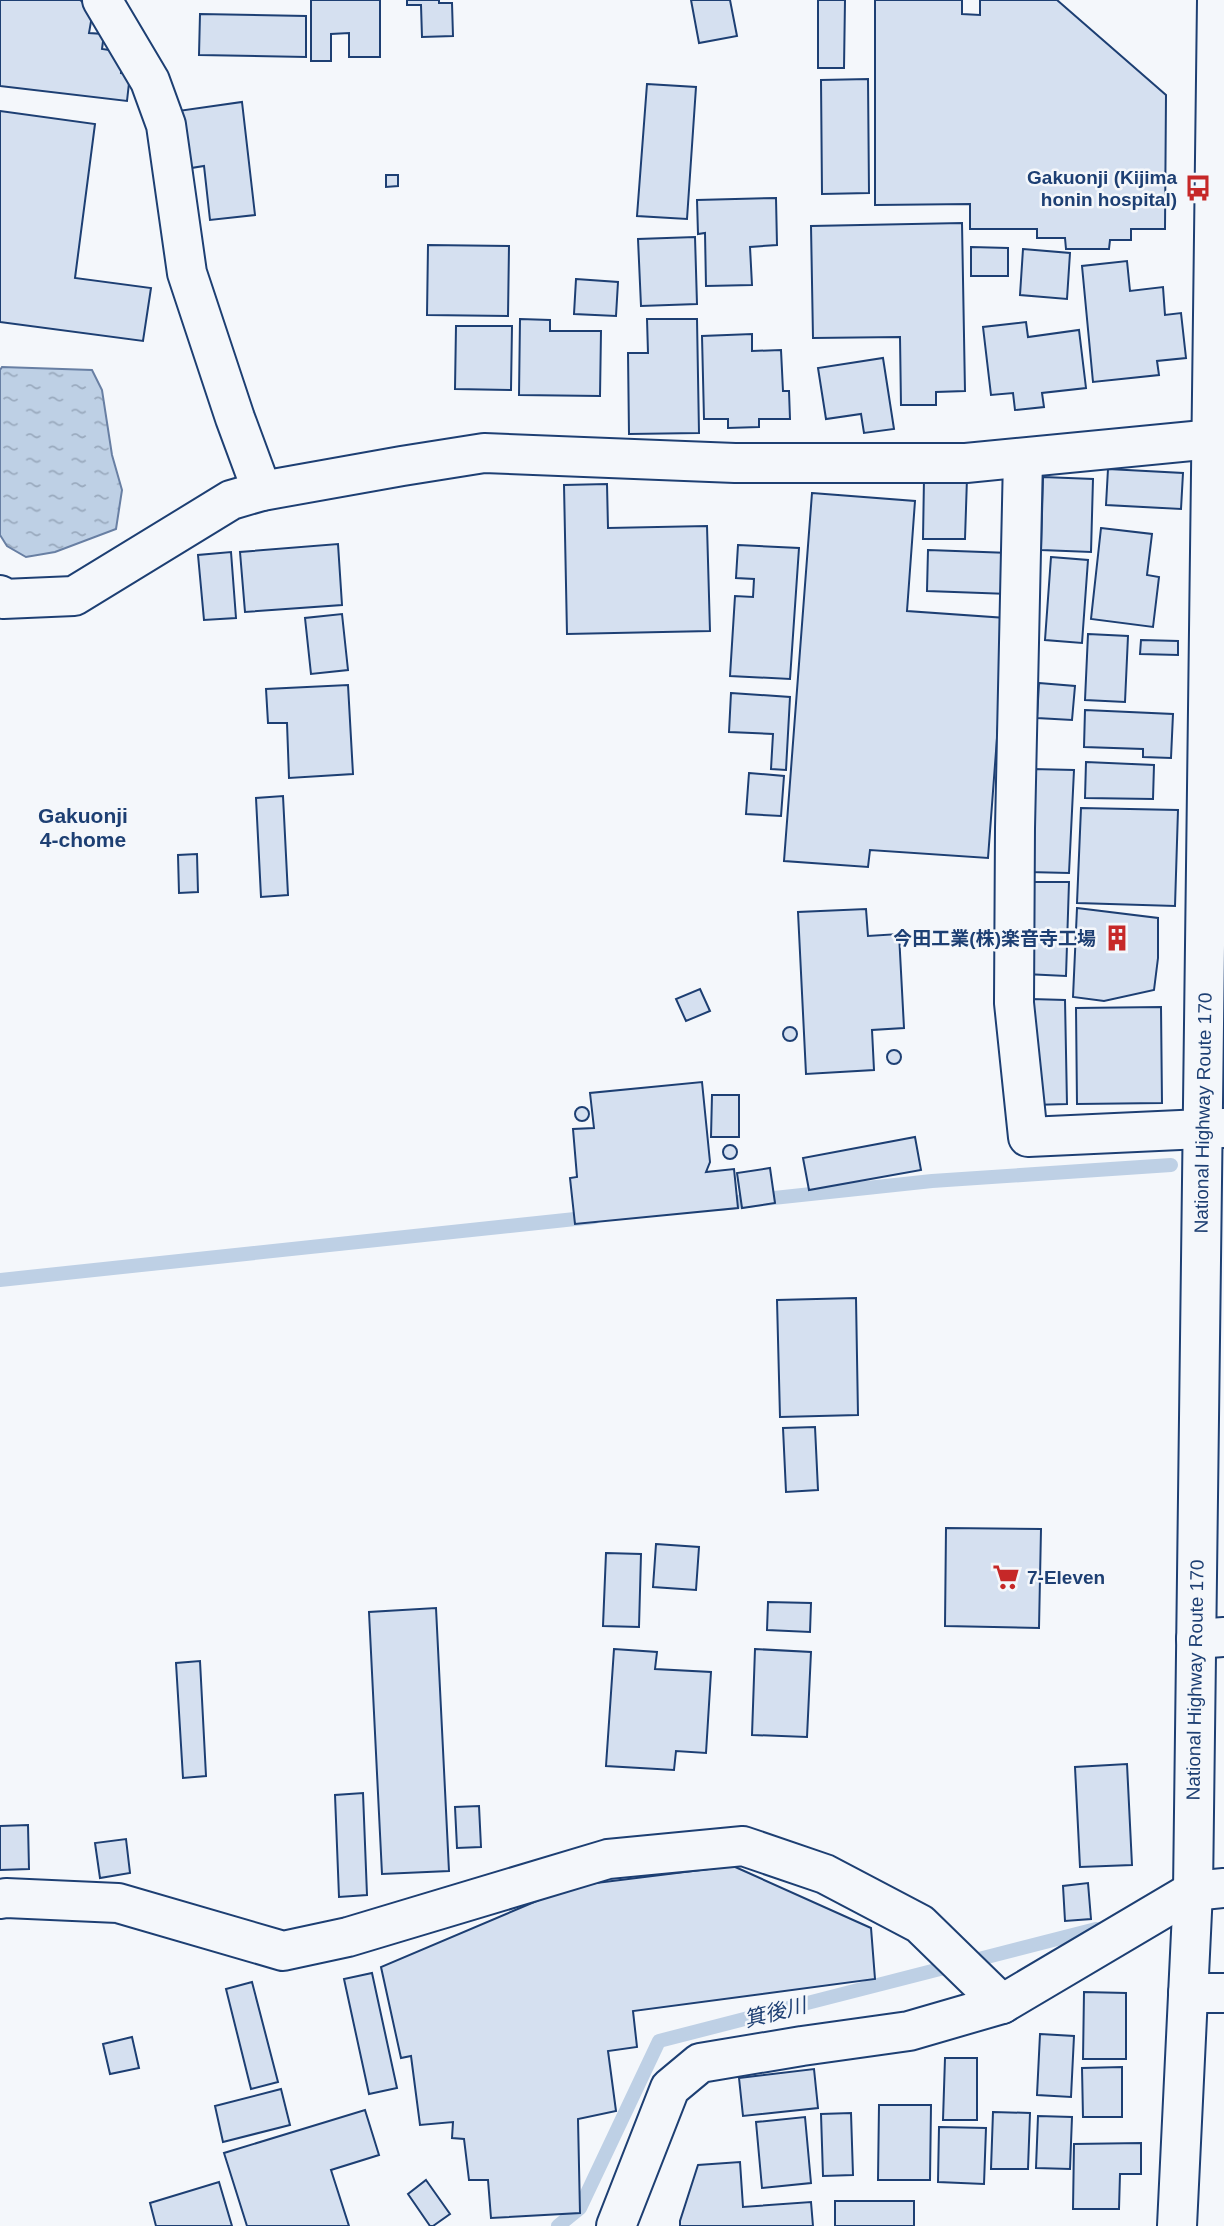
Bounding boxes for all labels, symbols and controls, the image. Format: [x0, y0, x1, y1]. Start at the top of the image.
place label: Gakuonji (Kijima honin hospital) [1027, 167, 1177, 210]
bus stop icon: Gakuonji (Kijima honin hospital) [1183, 173, 1213, 203]
district label: Gakuonji 4-chome [38, 804, 128, 851]
building icon: 今田工業(株)楽音寺工場 [1102, 923, 1132, 953]
place label: 今田工業(株)楽音寺工場 [893, 928, 1096, 949]
street label: National Highway Route 170 [1190, 992, 1216, 1234]
street label: National Highway Route 170 [1182, 1559, 1208, 1801]
supermarket icon: 7-Eleven [991, 1562, 1021, 1592]
place label: 7-Eleven [1027, 1567, 1105, 1588]
water label: 箕後川 [742, 1993, 810, 2031]

